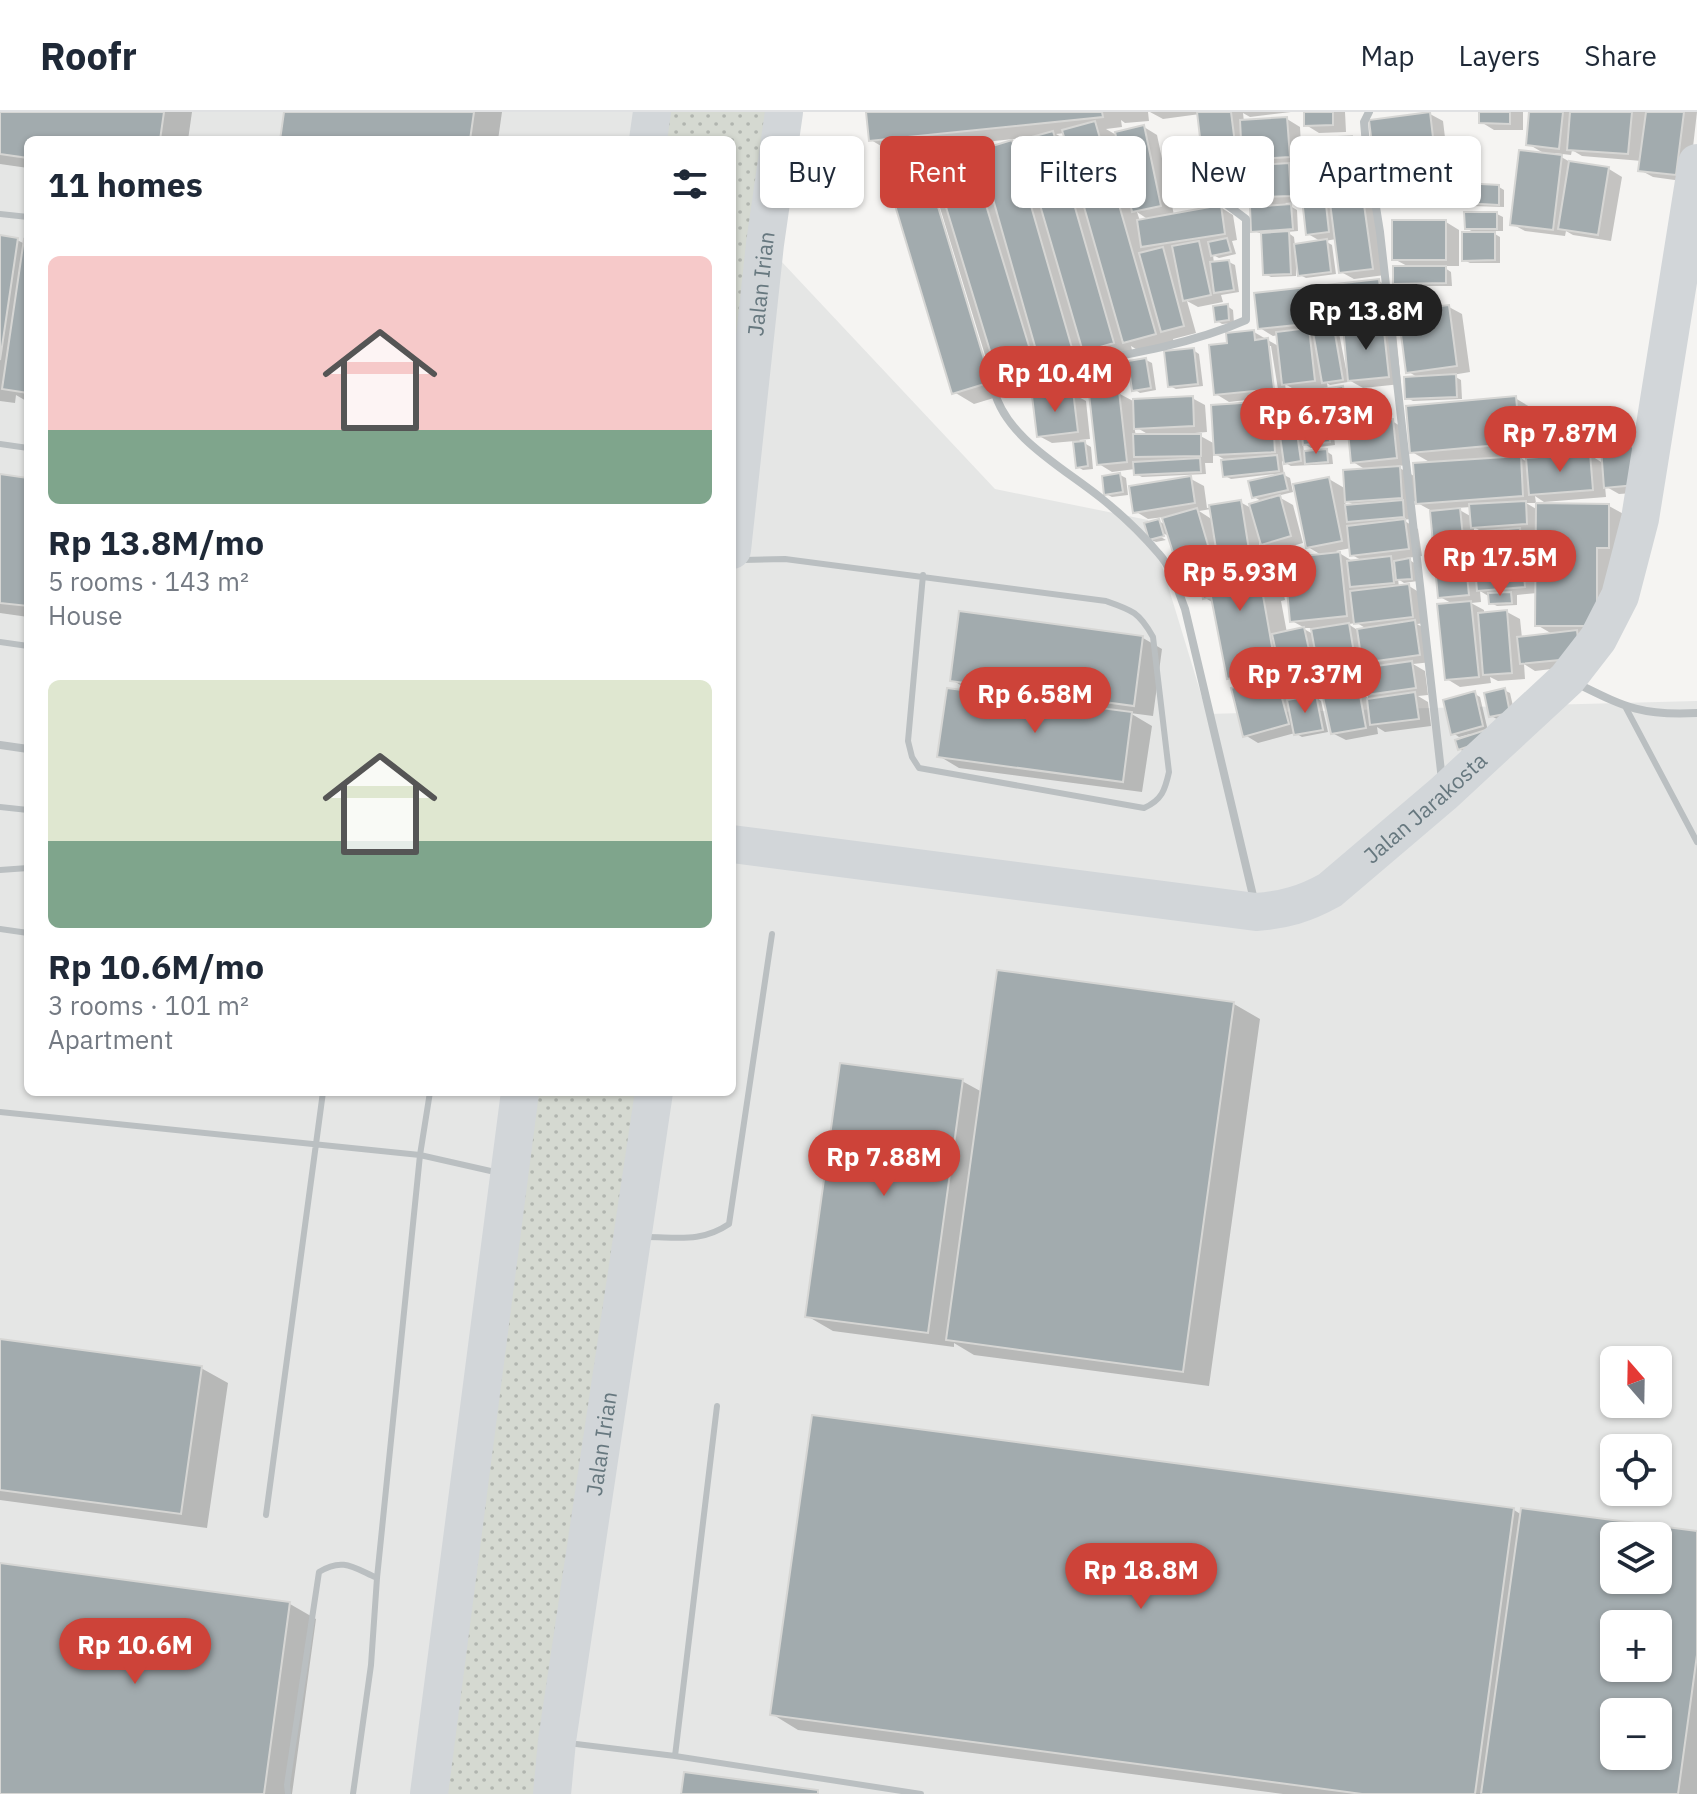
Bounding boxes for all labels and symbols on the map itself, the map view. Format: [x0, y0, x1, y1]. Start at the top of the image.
street label: Jalan Irian [740, 229, 781, 337]
pin: Rp 13.8M [1283, 284, 1449, 352]
pin: Rp 10.4M [972, 346, 1138, 414]
pin: Rp 6.73M [1233, 388, 1399, 456]
pin: Rp 7.87M [1477, 406, 1643, 474]
pin: Rp 17.5M [1417, 530, 1583, 598]
pin: Rp 5.93M [1157, 545, 1323, 613]
pin: Rp 7.37M [1222, 647, 1388, 715]
pin: Rp 6.58M [952, 667, 1118, 735]
street label: Jalan Jarakosta [1357, 746, 1493, 869]
pin: Rp 7.88M [801, 1130, 967, 1198]
north arrow [1600, 1346, 1672, 1418]
street label: Jalan Irian [579, 1389, 623, 1498]
pin: Rp 18.8M [1058, 1543, 1224, 1611]
pin: Rp 10.6M [52, 1618, 218, 1686]

